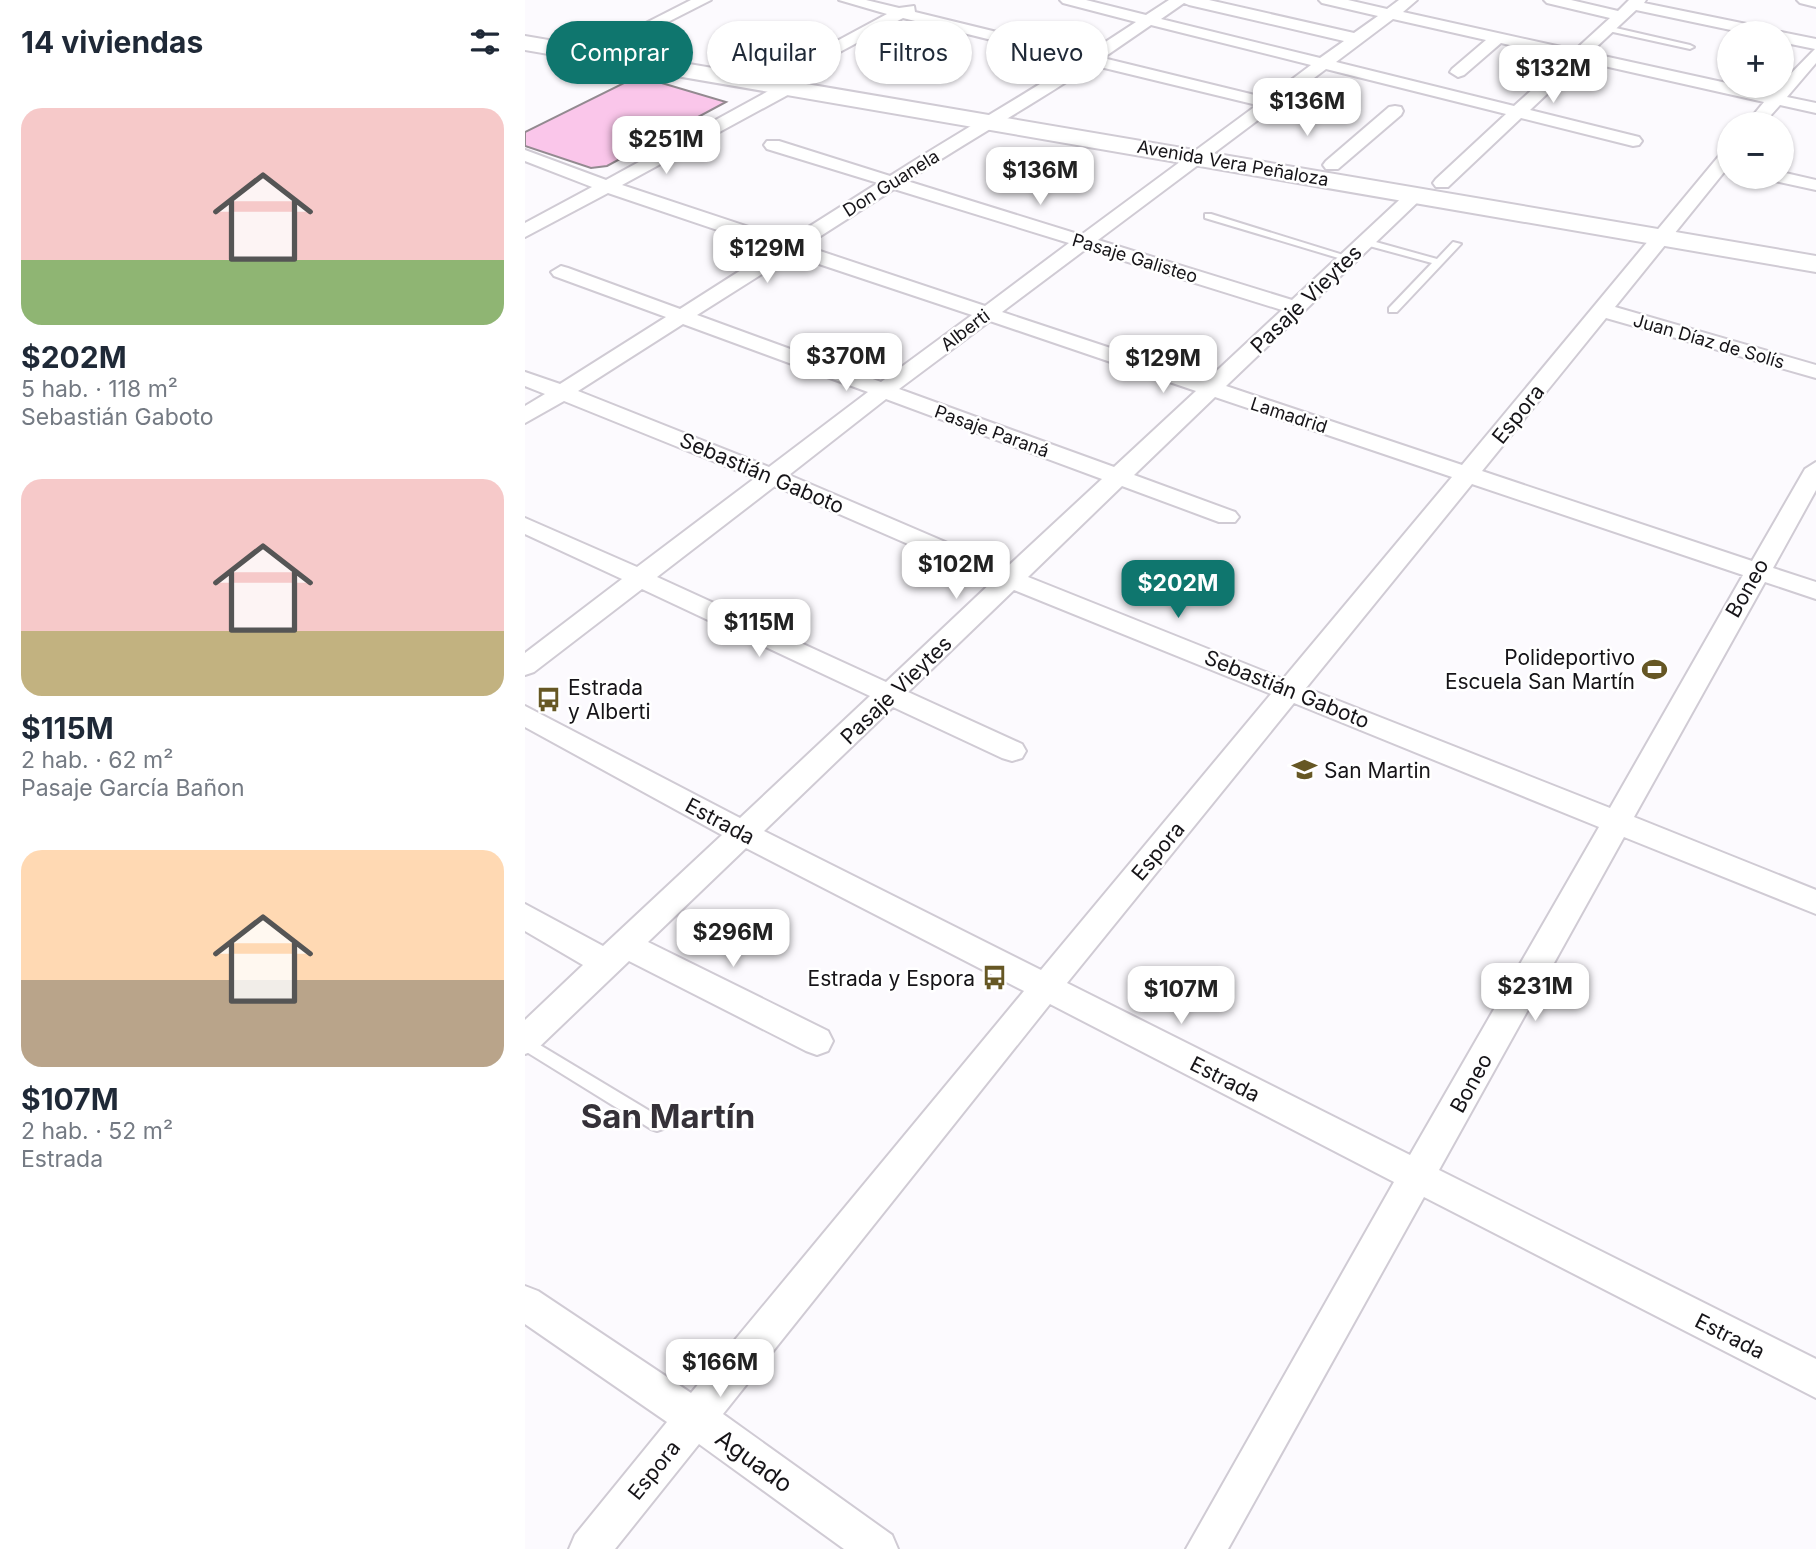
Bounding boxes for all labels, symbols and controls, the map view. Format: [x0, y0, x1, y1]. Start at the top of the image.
chip: Comprar [546, 21, 693, 84]
chip: Alquilar [707, 21, 841, 84]
chip: Filtros [855, 21, 972, 84]
chip: Nuevo [986, 21, 1108, 84]
map controls [1717, 21, 1794, 189]
button: + [1717, 21, 1794, 98]
icon: filters [466, 23, 504, 61]
text: 14 viviendas [21, 24, 203, 60]
pin: $132M [1504, 46, 1602, 105]
text: $132M [1515, 54, 1591, 82]
pin: $136M [1258, 78, 1356, 138]
text: $136M [1269, 87, 1345, 115]
button: − [1717, 112, 1794, 189]
pin: $251M [617, 116, 715, 176]
text: $251M [628, 125, 704, 153]
street label: Avenida Vera Peñaloza [1136, 136, 1330, 190]
street label: Don Guanela [839, 145, 943, 221]
pin: $136M [991, 148, 1089, 207]
icon: home [200, 154, 326, 280]
text: $136M [1002, 156, 1078, 184]
pin: $129M [718, 226, 816, 285]
street label: Pasaje Galisteo [1070, 229, 1200, 287]
text: $129M [729, 234, 805, 262]
street label: Pasaje Vieytes [1245, 240, 1367, 358]
street label: Alberti [936, 305, 994, 355]
street label: Juan Díaz de Solís [1631, 309, 1787, 373]
pin: $370M [797, 334, 895, 393]
pin: $129M [1114, 336, 1212, 395]
text: $202M [21, 339, 127, 375]
text: $370M [806, 342, 886, 370]
text: $129M [1125, 344, 1201, 372]
text: 5 hab. · 118 m² [21, 375, 178, 403]
street label: Espora [1487, 379, 1549, 449]
street label: Lamadrid [1248, 393, 1330, 437]
street label: Pasaje Paraná [932, 401, 1052, 461]
text: Sebastián Gaboto [21, 403, 214, 431]
street label: Sebastián Gaboto [676, 427, 848, 519]
icon: home [200, 525, 326, 651]
pin: $102M [907, 542, 1005, 601]
text: $102M [918, 550, 994, 578]
street label: Boneo [1720, 554, 1774, 622]
pin: $202M [1129, 560, 1227, 620]
text: $202M [1138, 569, 1218, 597]
pin: $115M [710, 600, 808, 659]
text: $115M [723, 608, 795, 636]
street label: Pasaje Vieytes [835, 631, 957, 749]
street label: Sebastián Gaboto [1201, 644, 1373, 734]
place label: Polideportivo Escuela San Martín [1445, 645, 1635, 694]
sports icon: Polideportivo Escuela San Martín [1641, 655, 1669, 683]
place label: Estrada y Alberti [568, 675, 651, 724]
bus stop icon: Estrada y Alberti [534, 685, 562, 713]
text: $115M [21, 710, 114, 746]
text: 2 hab. · 62 m² [21, 746, 173, 774]
school or university icon: San Martin [1290, 756, 1318, 784]
place label: San Martin [1324, 758, 1431, 783]
text: Pasaje García Bañon [21, 774, 245, 802]
street label: Estrada [681, 792, 759, 850]
street label: Espora [1126, 817, 1190, 885]
icon: home [200, 896, 326, 1022]
pin: $296M [684, 909, 782, 969]
text: $296M [693, 918, 773, 946]
bus stop icon: Estrada y Espora [981, 964, 1009, 992]
pin: $231M [1486, 964, 1584, 1023]
place label: Estrada y Espora [808, 966, 975, 991]
pin: $107M [1132, 967, 1230, 1026]
text: $231M [1497, 972, 1573, 1000]
text: $107M [1144, 975, 1218, 1003]
street label: Boneo [1445, 1049, 1497, 1117]
street label: Estrada [1186, 1051, 1264, 1107]
text: $107M [21, 1081, 119, 1117]
district label: San Martín [581, 1096, 755, 1136]
text: 2 hab. · 52 m² [21, 1117, 173, 1145]
text: Estrada [21, 1145, 103, 1173]
street label: Estrada [1691, 1308, 1769, 1364]
pin: $166M [671, 1340, 769, 1399]
text: $166M [682, 1348, 758, 1376]
street label: Aguado [710, 1423, 798, 1499]
street label: Espora [623, 1435, 685, 1505]

